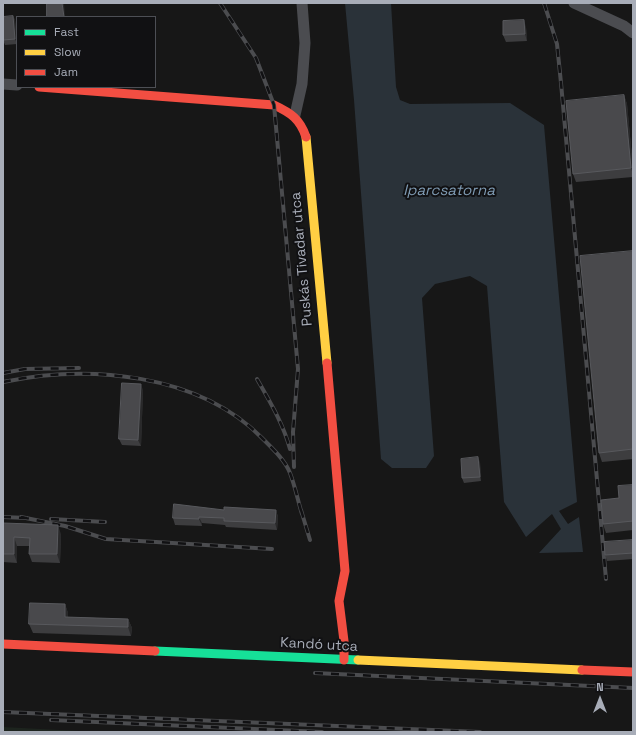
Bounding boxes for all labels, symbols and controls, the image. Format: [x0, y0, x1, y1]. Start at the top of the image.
legend [16, 16, 156, 88]
text: Fast [54, 24, 79, 40]
text: Slow [54, 44, 81, 60]
text: Jam [54, 64, 78, 80]
water label: Iparcsatorna [403, 182, 495, 200]
street label: Puskás Tivadar utca [288, 191, 316, 327]
street label: Kandó utca [280, 635, 358, 655]
north arrow [580, 679, 620, 719]
text: N [596, 680, 604, 694]

